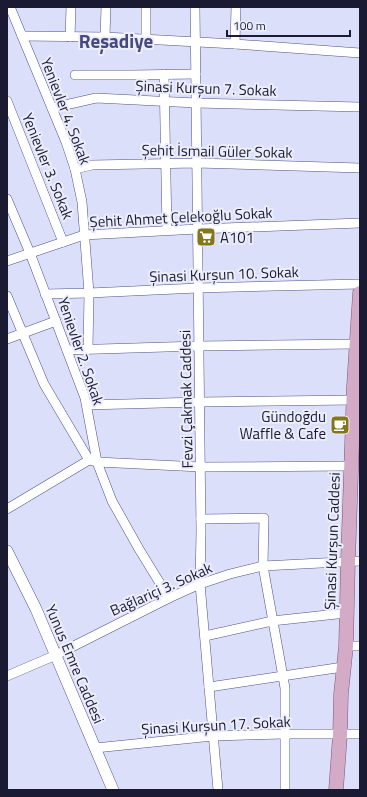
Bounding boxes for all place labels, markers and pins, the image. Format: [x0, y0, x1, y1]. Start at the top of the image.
supermarket icon: A101 [195, 226, 217, 248]
place label: A101 [220, 226, 254, 249]
place label: Gündoğdu Waffle & Cafe [239, 405, 326, 445]
cafe icon: Gündoğdu Waffle & Cafe [329, 414, 351, 436]

